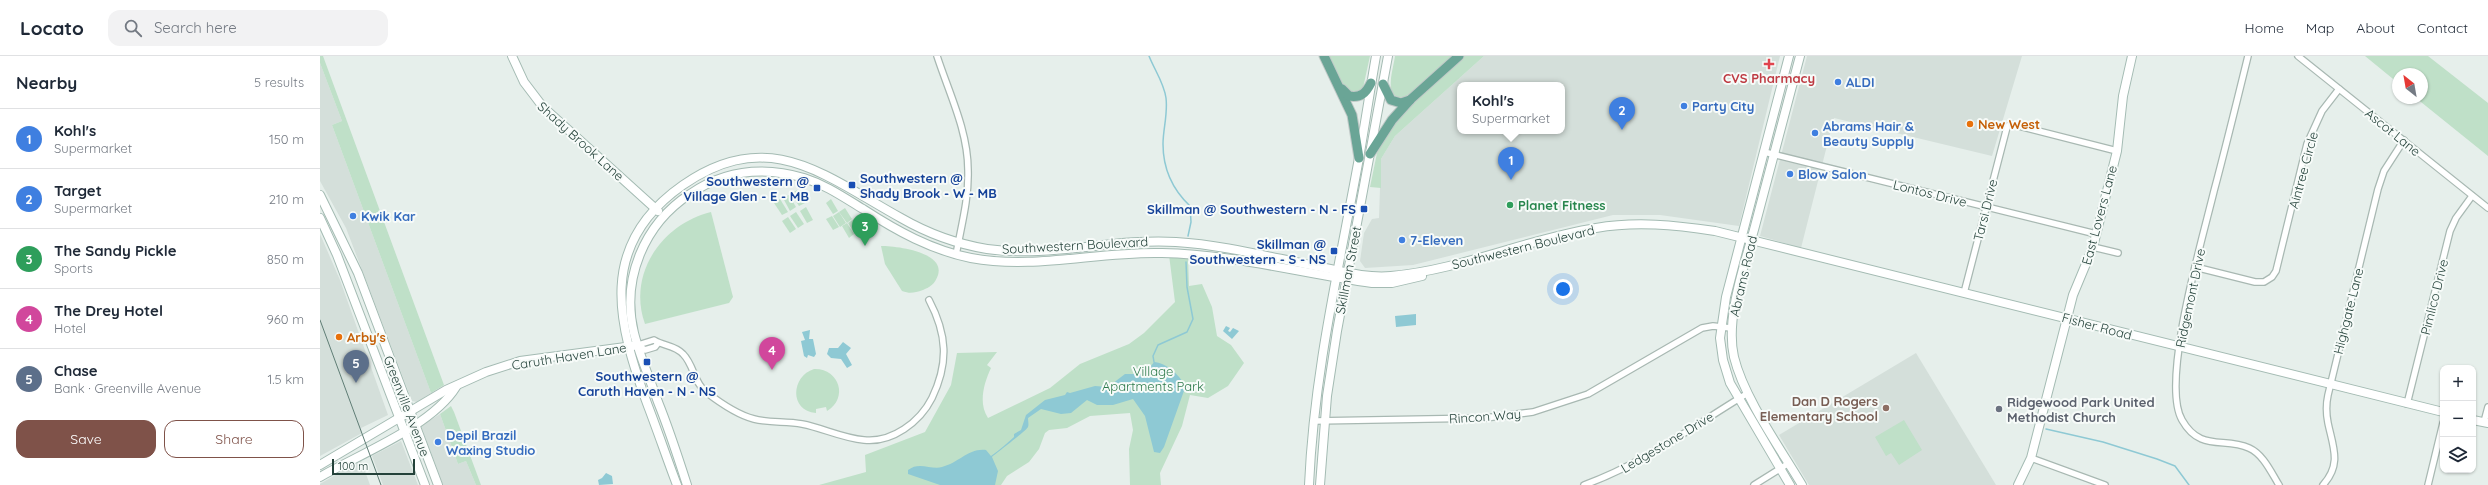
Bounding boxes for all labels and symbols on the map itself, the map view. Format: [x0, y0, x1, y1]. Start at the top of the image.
marker: CVS Pharmacy [1764, 59, 1774, 69]
north arrow [2392, 68, 2428, 104]
place label: CVS Pharmacy [1723, 70, 1815, 86]
place label: ALDI [1846, 74, 1874, 90]
marker: ALDI [1833, 77, 1843, 87]
pin: 2 [1609, 97, 1635, 130]
street label: Shady Brook Lane [535, 98, 627, 184]
place label: Party City [1692, 98, 1754, 114]
marker: Party City [1679, 101, 1689, 111]
street label: Ascot Lane [2362, 105, 2424, 159]
place label: New West [1978, 116, 2040, 132]
place label: Abrams Hair & Beauty Supply [1823, 118, 1914, 149]
marker: New West [1965, 119, 1975, 129]
marker: Abrams Hair & Beauty Supply [1810, 128, 1820, 138]
street label: Aintree Circle [2285, 130, 2321, 210]
pin: 1 [1498, 147, 1524, 180]
street label: East Lovers Lane [2078, 163, 2120, 267]
place label: Blow Salon [1798, 166, 1867, 182]
marker: Blow Salon [1785, 169, 1795, 179]
place label: Southwestern @ Shady Brook - W - MB [860, 170, 997, 201]
place label: Southwestern @ Village Glen - E - MB [683, 173, 809, 204]
street label: Lontos Drive [1891, 176, 1969, 210]
street label: Tarsi Drive [1970, 177, 2000, 243]
marker: Southwestern @ Shady Brook - W - MB [847, 180, 857, 190]
marker: Southwestern @ Village Glen - E - MB [812, 183, 822, 193]
place label: Planet Fitness [1518, 197, 1606, 213]
marker: Planet Fitness [1505, 200, 1515, 210]
place label: Skillman @ Southwestern - N - FS [1147, 201, 1356, 217]
marker: Skillman @ Southwestern - N - FS [1359, 204, 1369, 214]
place label: Kwik Kar [361, 208, 416, 224]
marker: Kwik Kar [348, 211, 358, 221]
pin: 3 [852, 213, 878, 246]
street label: Southwestern Boulevard [1450, 222, 1596, 272]
street label: Skillman Street [1332, 225, 1364, 315]
place label: 7-Eleven [1410, 232, 1463, 248]
street label: Southwestern Boulevard [1001, 233, 1149, 257]
street label: Abrams Road [1726, 234, 1760, 318]
marker: 7-Eleven [1397, 235, 1407, 245]
place label: Skillman @ Southwestern - S - NS [1189, 236, 1326, 267]
marker: Skillman @ Southwestern - S - NS [1329, 246, 1339, 256]
street label: Ridgemont Drive [2172, 247, 2208, 349]
street label: Pimlico Drive [2417, 257, 2451, 337]
street label: Highgate Lane [2330, 266, 2366, 356]
your location [1553, 279, 1573, 299]
street label: Fisher Road [2060, 309, 2134, 343]
place label: Arby's [347, 329, 386, 345]
marker: Arby's [334, 332, 344, 342]
pin: 4 [759, 337, 785, 370]
street label: Caruth Haven Lane [510, 339, 628, 373]
pin: 5 [343, 350, 369, 383]
street label: Greenville Avenue [380, 353, 434, 459]
marker: Southwestern @ Caruth Haven - N - NS [642, 357, 652, 367]
park label: Village Apartments Park [1102, 363, 1204, 394]
place label: Southwestern @ Caruth Haven - N - NS [578, 368, 716, 399]
place label: Dan D Rogers Elementary School [1760, 393, 1878, 424]
place label: Ridgewood Park United Methodist Church [2007, 394, 2155, 425]
marker: Dan D Rogers Elementary School [1881, 403, 1891, 413]
marker: Ridgewood Park United Methodist Church [1994, 404, 2004, 414]
street label: Rincon Way [1448, 405, 1522, 427]
street label: Ledgestone Drive [1618, 408, 1716, 476]
place label: Depil Brazil Waxing Studio [446, 427, 535, 458]
marker: Depil Brazil Waxing Studio [433, 437, 443, 447]
scale bar [332, 457, 415, 476]

